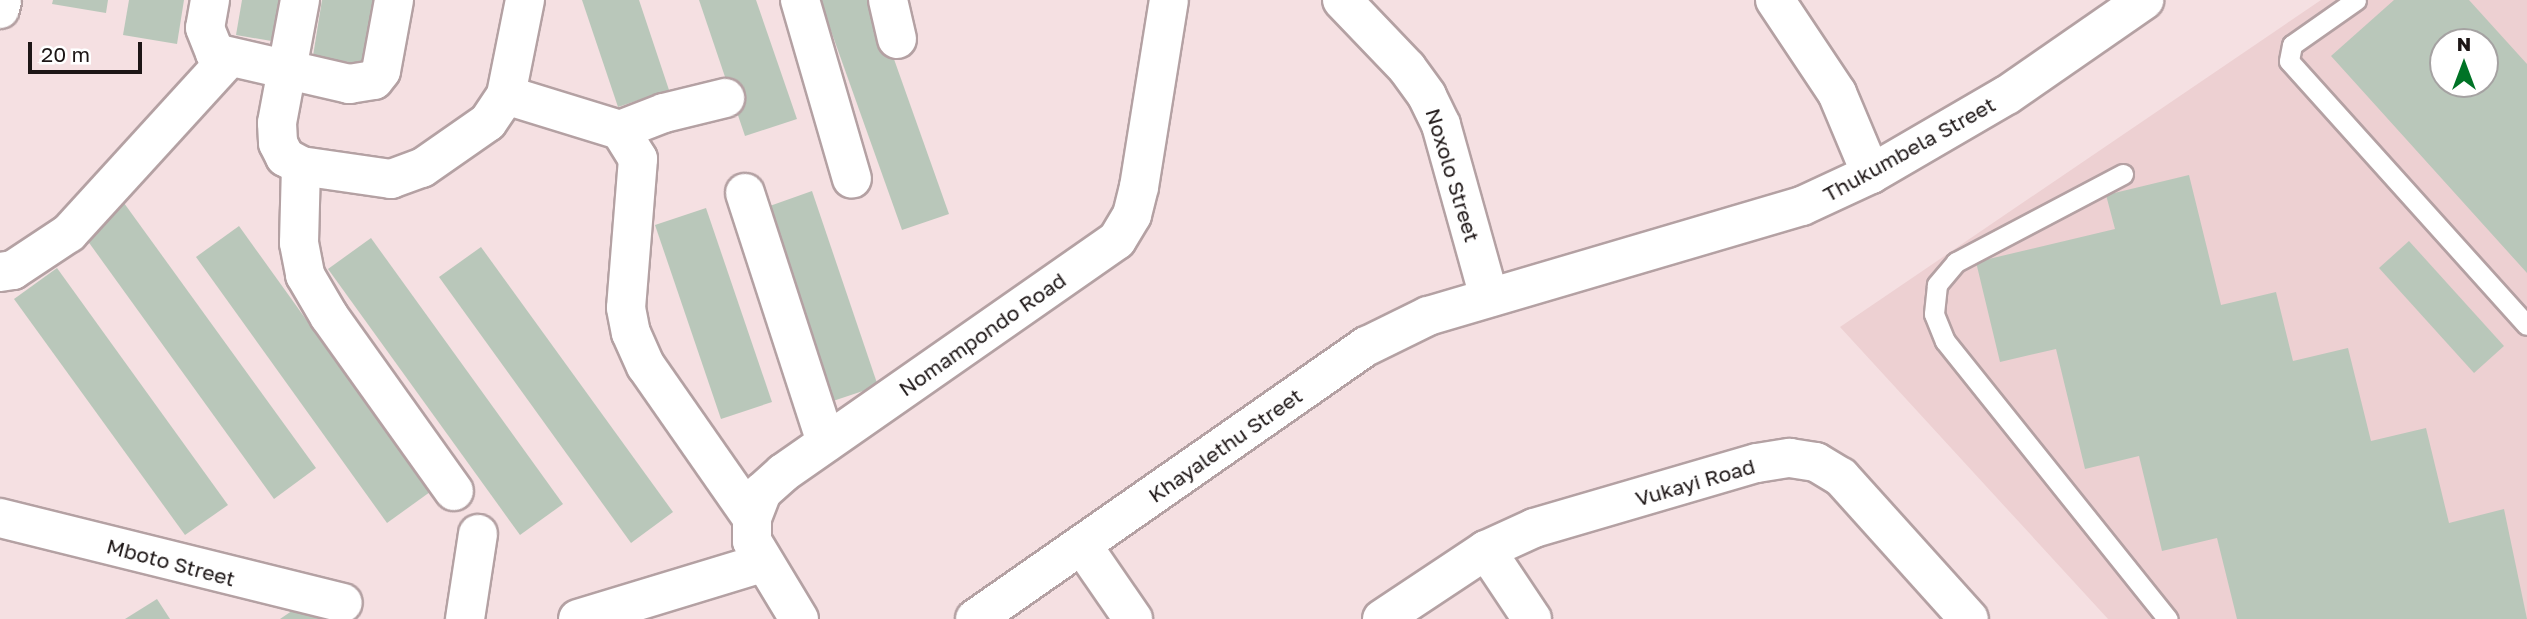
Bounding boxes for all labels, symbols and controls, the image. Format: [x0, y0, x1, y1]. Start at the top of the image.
scale bar [32, 28, 145, 72]
north arrow [2429, 28, 2499, 98]
text: N [2457, 32, 2471, 55]
text: 20 m [41, 41, 90, 67]
street label: Thukumbela Street [1819, 91, 1999, 207]
street label: Noxolo Street [1421, 105, 1485, 245]
street label: Nomampondo Road [894, 267, 1070, 401]
street label: Khayalethu Street [1143, 382, 1307, 508]
street label: Vukayi Road [1632, 453, 1758, 511]
street label: Mboto Street [104, 533, 238, 591]

